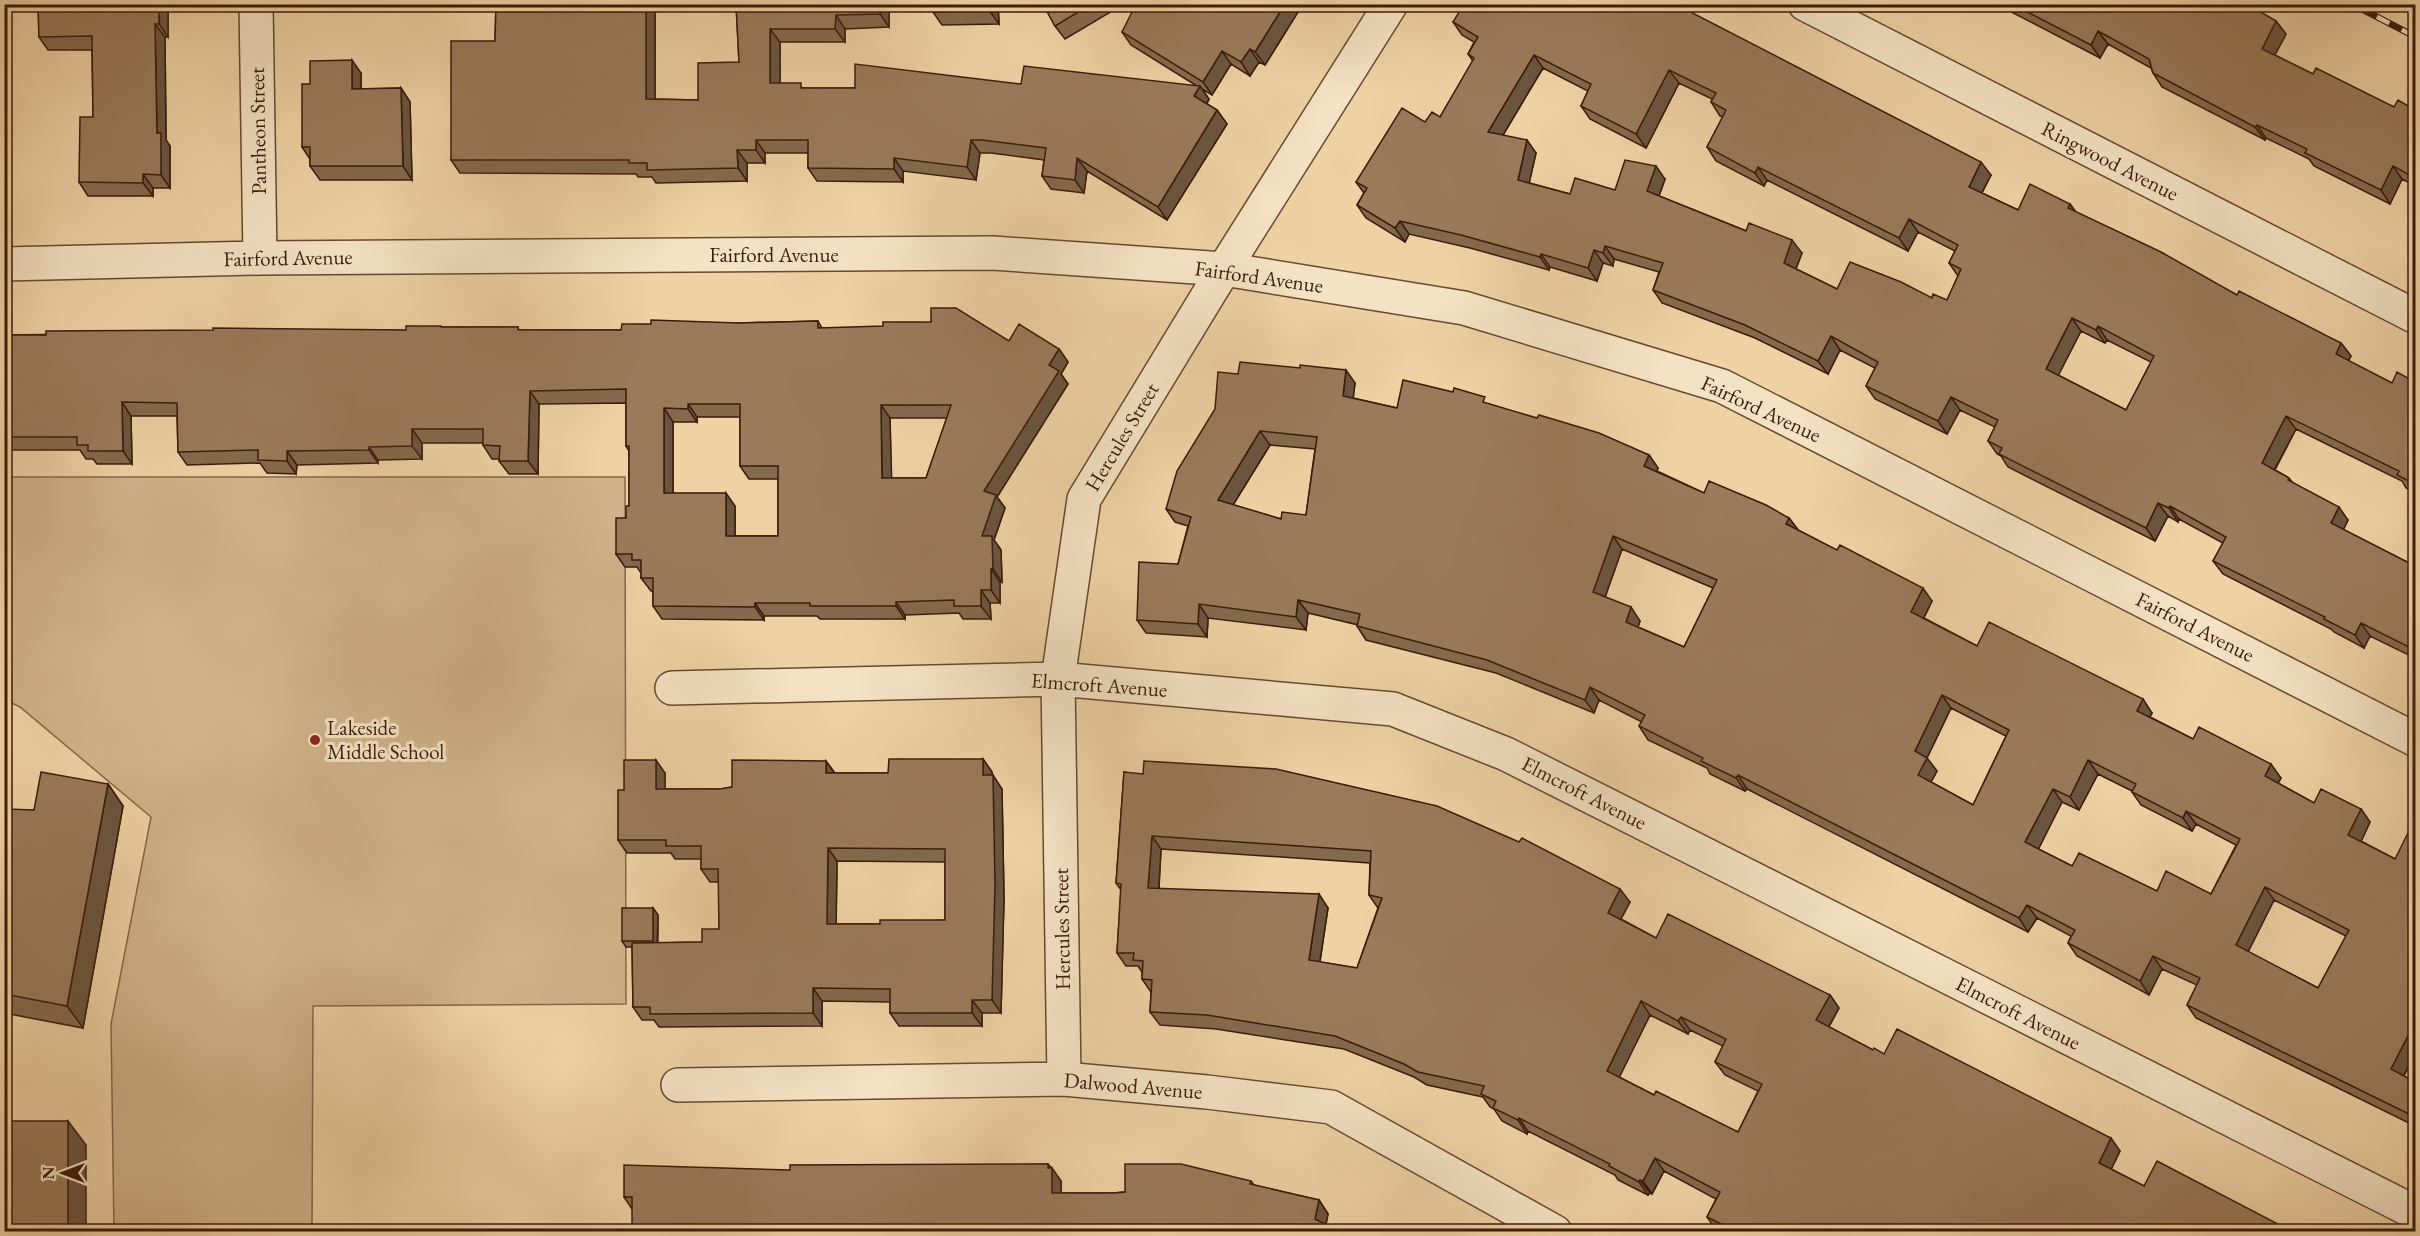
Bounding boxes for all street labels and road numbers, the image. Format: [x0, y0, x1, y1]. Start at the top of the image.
street label: Pantheon Street [243, 67, 272, 195]
street label: Ringwood Avenue [2037, 114, 2183, 207]
street label: Fairford Avenue [709, 241, 839, 268]
street label: Fairford Avenue [223, 243, 353, 272]
street label: Fairford Avenue [1193, 254, 1325, 299]
street label: Fairford Avenue [1697, 369, 1826, 448]
street label: Hercules Street [1079, 377, 1165, 496]
street label: Fairford Avenue [2131, 585, 2259, 668]
street label: Elmcroft Avenue [1030, 666, 1168, 703]
street label: Elmcroft Avenue [1517, 750, 1651, 836]
street label: Hercules Street [1047, 867, 1076, 990]
street label: Elmcroft Avenue [1951, 970, 2085, 1056]
street label: Dalwood Avenue [1063, 1066, 1203, 1105]

